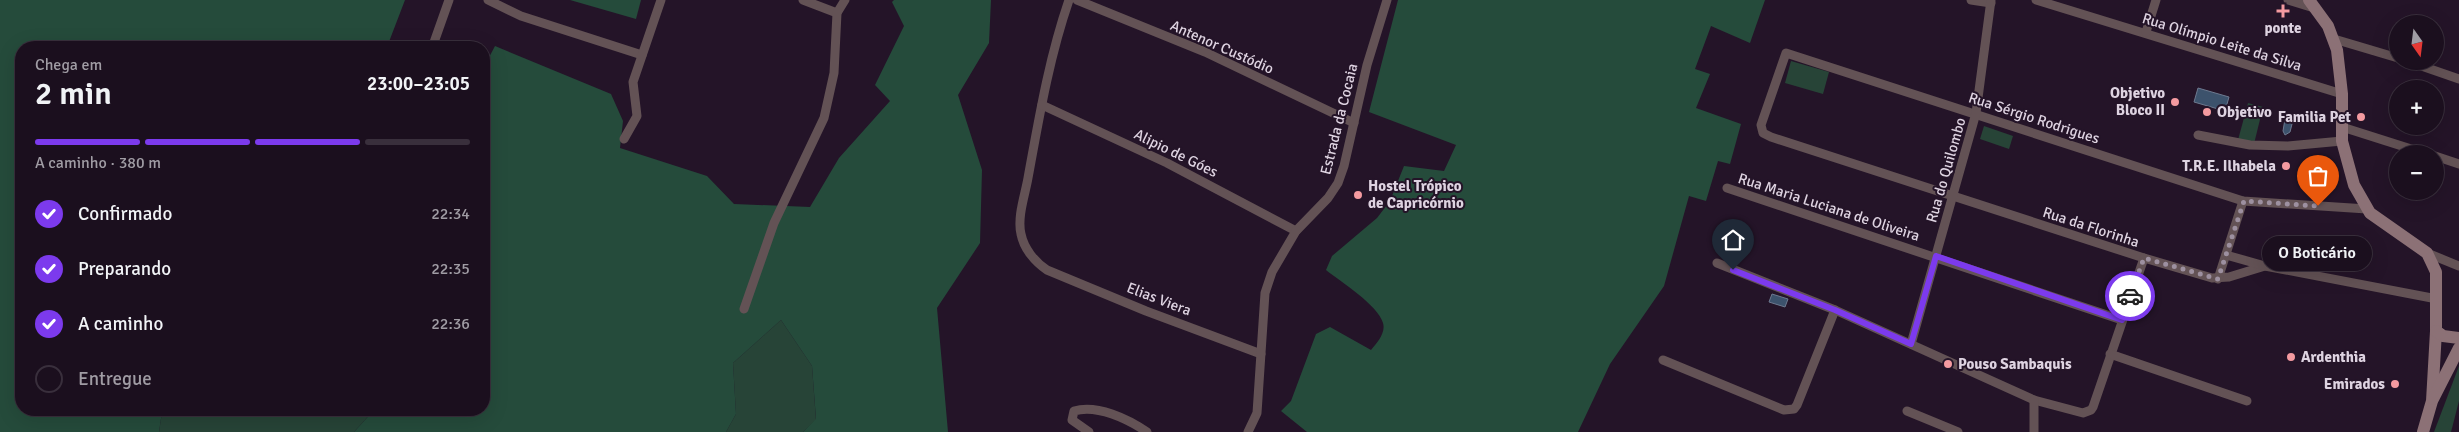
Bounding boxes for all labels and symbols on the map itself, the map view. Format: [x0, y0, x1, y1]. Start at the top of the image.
marker: ponte [2277, 5, 2289, 17]
street label: Rua Olímpio Leite da Silva [2140, 9, 2304, 75]
north arrow [2389, 15, 2444, 70]
street label: Antenor Custódio [1168, 16, 1277, 78]
place label: ponte [2264, 19, 2302, 37]
street label: Estrada da Cocaia [1316, 61, 1362, 177]
place label: Objetivo Bloco II [2110, 84, 2165, 119]
street label: Rua Sérgio Rodrigues [1966, 88, 2102, 148]
marker: Objetivo Bloco II [2169, 96, 2181, 108]
place label: Objetivo [2217, 103, 2272, 121]
marker: Objetivo [2201, 106, 2213, 118]
place label: Familia Pet [2278, 108, 2351, 126]
marker: Familia Pet [2355, 111, 2367, 123]
street label: Rua do Quilombo [1922, 115, 1970, 225]
street label: Alipio de Góes [1131, 125, 1221, 181]
pin [2297, 155, 2339, 206]
place label: T.R.E. Ilhabela [2182, 157, 2276, 175]
marker: T.R.E. Ilhabela [2280, 160, 2292, 172]
street label: Rua Maria Luciana de Oliveira [1736, 169, 1922, 245]
place label: Hostel Trópico de Capricórnio [1368, 177, 1464, 212]
marker: Hostel Trópico de Capricórnio [1352, 189, 1364, 201]
street label: Rua da Florinha [2041, 203, 2141, 251]
pin [1712, 219, 1754, 270]
callout: O Boticário [2263, 236, 2373, 271]
courier [2105, 271, 2155, 321]
street label: Elias Viera [1124, 278, 1194, 320]
place label: Ardenthia [2301, 348, 2366, 366]
marker: Ardenthia [2285, 351, 2297, 363]
place label: Pouso Sambaquis [1958, 355, 2072, 373]
marker: Pouso Sambaquis [1942, 358, 1954, 370]
place label: Emirados [2324, 375, 2385, 393]
marker: Emirados [2389, 378, 2401, 390]

